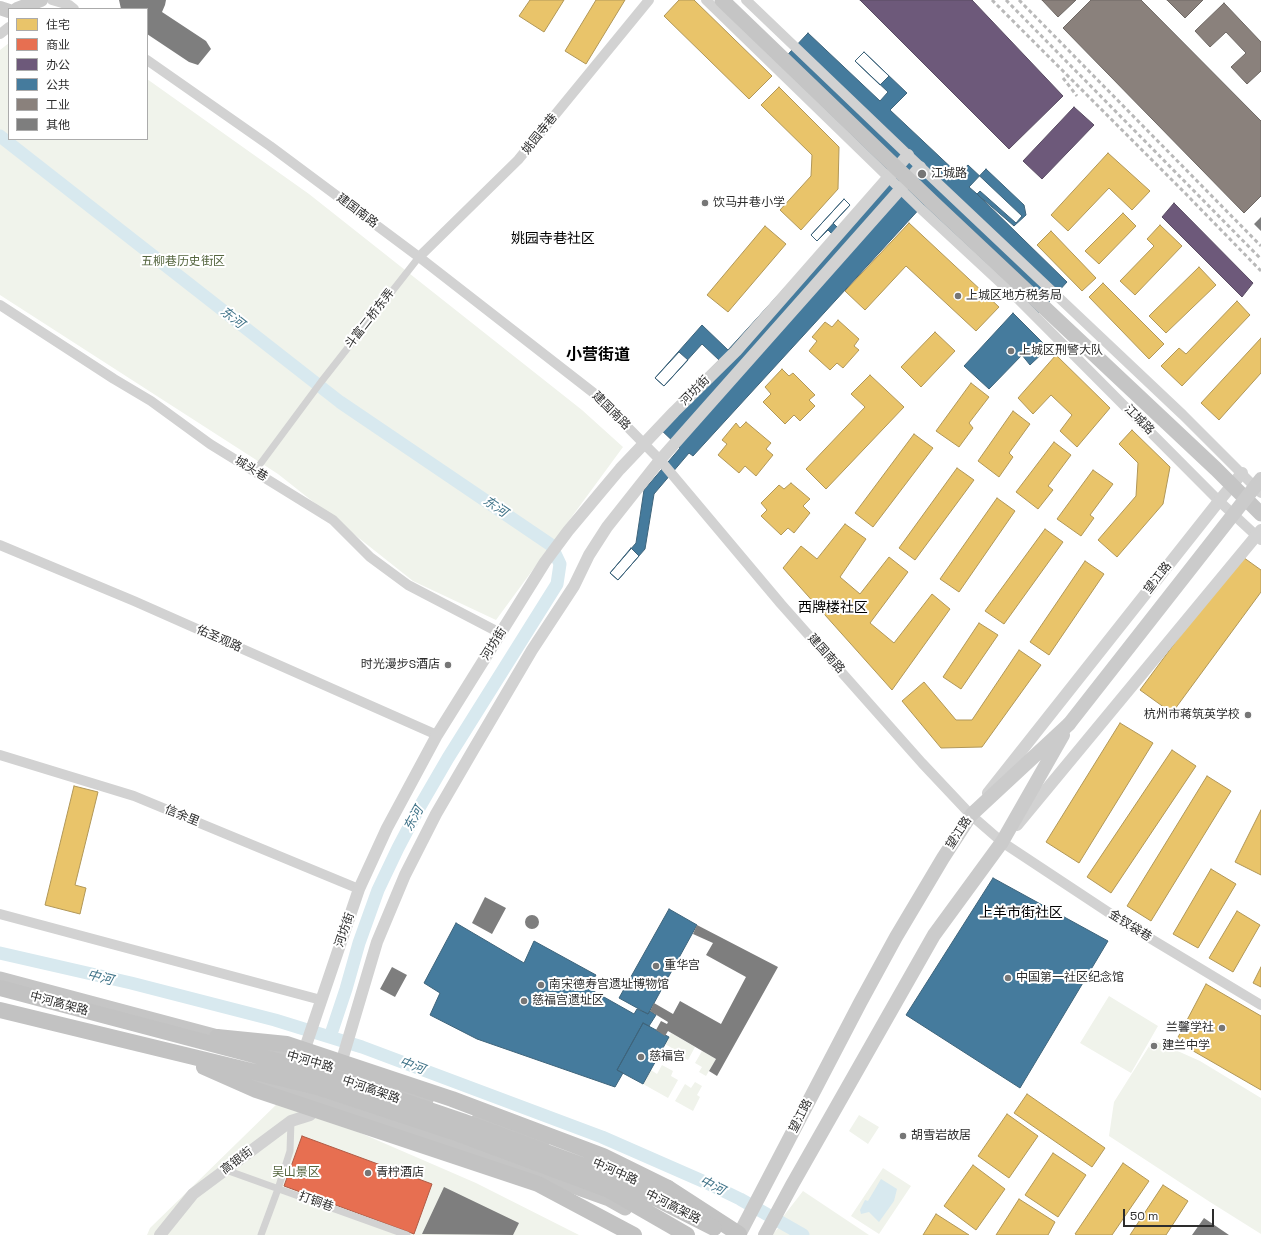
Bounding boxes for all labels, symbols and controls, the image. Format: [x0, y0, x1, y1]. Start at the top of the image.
legend [8, 8, 148, 140]
text: 住宅 [46, 17, 70, 33]
text: 商业 [46, 37, 70, 53]
text: 办公 [46, 57, 70, 73]
text: 公共 [46, 77, 70, 93]
text: 工业 [46, 97, 70, 113]
street label: 姚园寺巷 [519, 111, 561, 157]
text: 其他 [46, 117, 70, 133]
place label: 江城路 [931, 167, 967, 181]
marker: 江城路 [916, 168, 928, 180]
street label: 建国南路 [333, 191, 381, 231]
place label: 饮马井巷小学 [713, 196, 785, 210]
marker: 饮马井巷小学 [700, 198, 710, 208]
district label: 姚园寺巷社区 [511, 231, 595, 247]
park label: 五柳巷历史街区 [141, 255, 225, 269]
street label: 斗富二桥东弄 [342, 286, 398, 352]
place label: 上城区地方税务局 [966, 289, 1062, 303]
marker: 上城区地方税务局 [953, 291, 963, 301]
water label: 东河 [217, 304, 247, 332]
place label: 上城区刑警大队 [1019, 344, 1103, 358]
district label: 小营街道 [566, 346, 630, 366]
marker: 上城区刑警大队 [1006, 346, 1016, 356]
street label: 河坊街 [677, 373, 713, 409]
street label: 建国南路 [589, 389, 633, 433]
street label: 江城路 [1121, 402, 1157, 438]
street label: 城头巷 [232, 454, 270, 484]
water label: 东河 [480, 493, 510, 521]
street label: 望江路 [1141, 559, 1175, 597]
district label: 西牌楼社区 [798, 600, 868, 616]
street label: 佑圣观路 [194, 623, 244, 655]
street label: 河坊街 [478, 625, 510, 663]
street label: 建国南路 [805, 631, 847, 677]
place label: 时光漫步S酒店 [361, 658, 440, 672]
marker: 时光漫步S酒店 [443, 660, 453, 670]
place label: 杭州市蒋筑英学校 [1144, 708, 1240, 722]
marker: 杭州市蒋筑英学校 [1243, 710, 1253, 720]
street label: 信余里 [163, 803, 201, 829]
water label: 东河 [401, 804, 427, 834]
street label: 望江路 [943, 814, 975, 852]
district label: 上羊市街社区 [979, 905, 1063, 921]
street label: 金钗袋巷 [1106, 907, 1154, 945]
street label: 河坊街 [332, 911, 358, 949]
place label: 重华宫 [664, 959, 700, 973]
marker: 重华宫 [651, 961, 661, 971]
water label: 中河 [85, 967, 115, 989]
place label: 中国第一社区纪念馆 [1016, 971, 1124, 985]
marker: 中国第一社区纪念馆 [1003, 973, 1013, 983]
place label: 南宋德寿宫遗址博物馆 [549, 978, 669, 992]
marker: 南宋德寿宫遗址博物馆 [536, 980, 546, 990]
street label: 中河高架路 [28, 989, 90, 1019]
place label: 慈福宫遗址区 [532, 994, 604, 1008]
marker: 慈福宫遗址区 [519, 996, 529, 1006]
place label: 兰馨学社 [1166, 1021, 1214, 1035]
marker: 兰馨学社 [1217, 1023, 1227, 1033]
place label: 建兰中学 [1162, 1039, 1210, 1053]
marker: 建兰中学 [1149, 1041, 1159, 1051]
street label: 中河中路 [285, 1048, 335, 1076]
place label: 慈福宫 [649, 1050, 685, 1064]
marker: 慈福宫 [636, 1052, 646, 1062]
water label: 中河 [397, 1054, 427, 1078]
street label: 中河高架路 [340, 1073, 402, 1107]
street label: 望江路 [786, 1097, 816, 1135]
place label: 胡雪岩故居 [911, 1129, 971, 1143]
marker: 胡雪岩故居 [898, 1131, 908, 1141]
street label: 高银街 [218, 1144, 256, 1178]
street label: 中河中路 [590, 1156, 640, 1188]
park label: 吴山景区 [272, 1166, 320, 1180]
place label: 青柠酒店 [376, 1166, 424, 1180]
marker: 青柠酒店 [363, 1168, 373, 1178]
water label: 中河 [697, 1173, 727, 1199]
street label: 中河高架路 [643, 1187, 703, 1227]
street label: 打铜巷 [297, 1189, 335, 1215]
scale bar [1125, 1201, 1216, 1227]
text: 50 m [1130, 1208, 1158, 1224]

